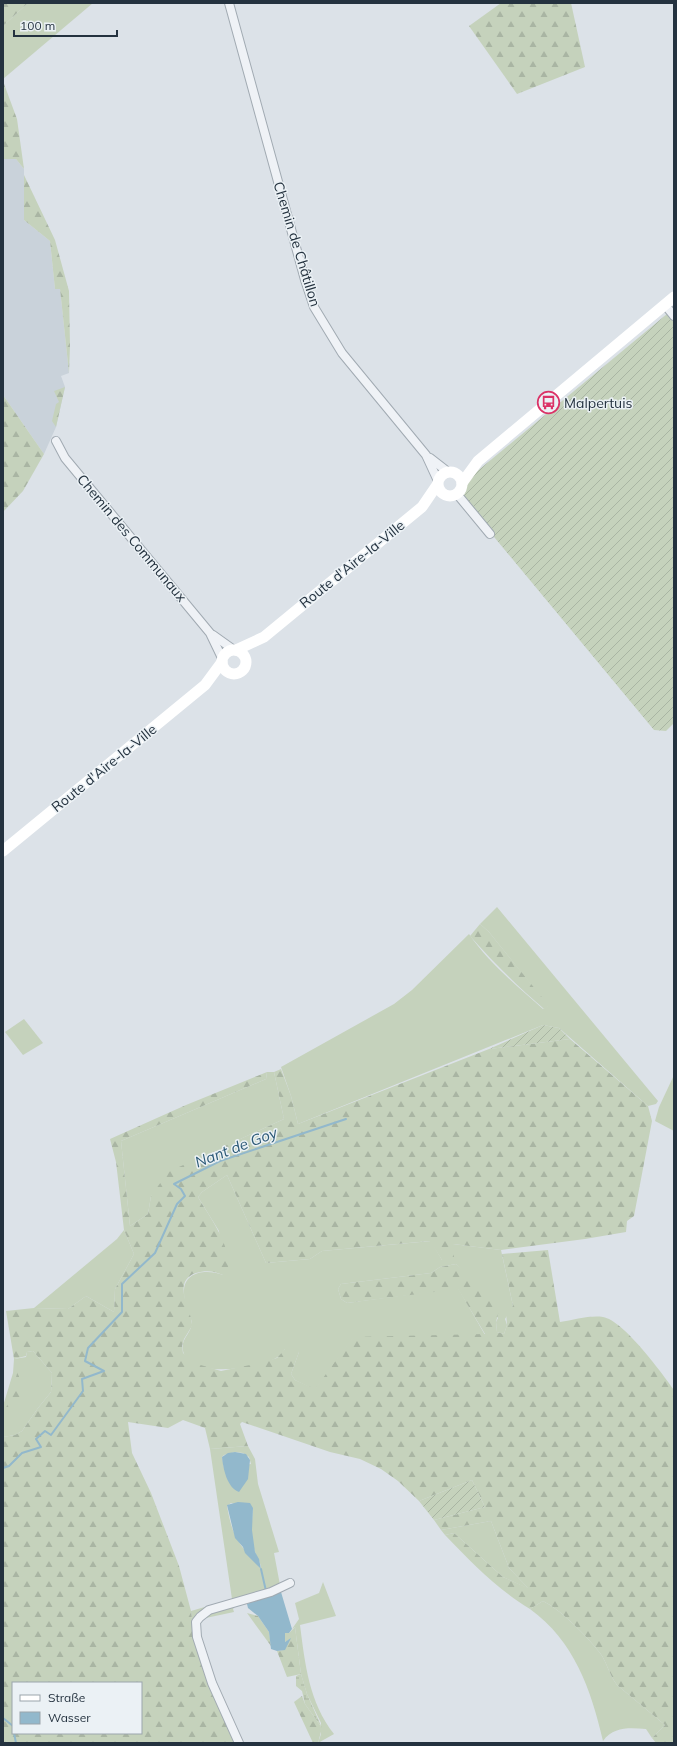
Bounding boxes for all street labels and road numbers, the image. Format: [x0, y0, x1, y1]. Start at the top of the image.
street label: Chemin de Châtillon [269, 179, 325, 309]
street label: Chemin des Communaux [73, 470, 191, 606]
street label: Route d'Aire-la-Ville [296, 516, 408, 612]
street label: Route d'Aire-la-Ville [48, 720, 160, 816]

